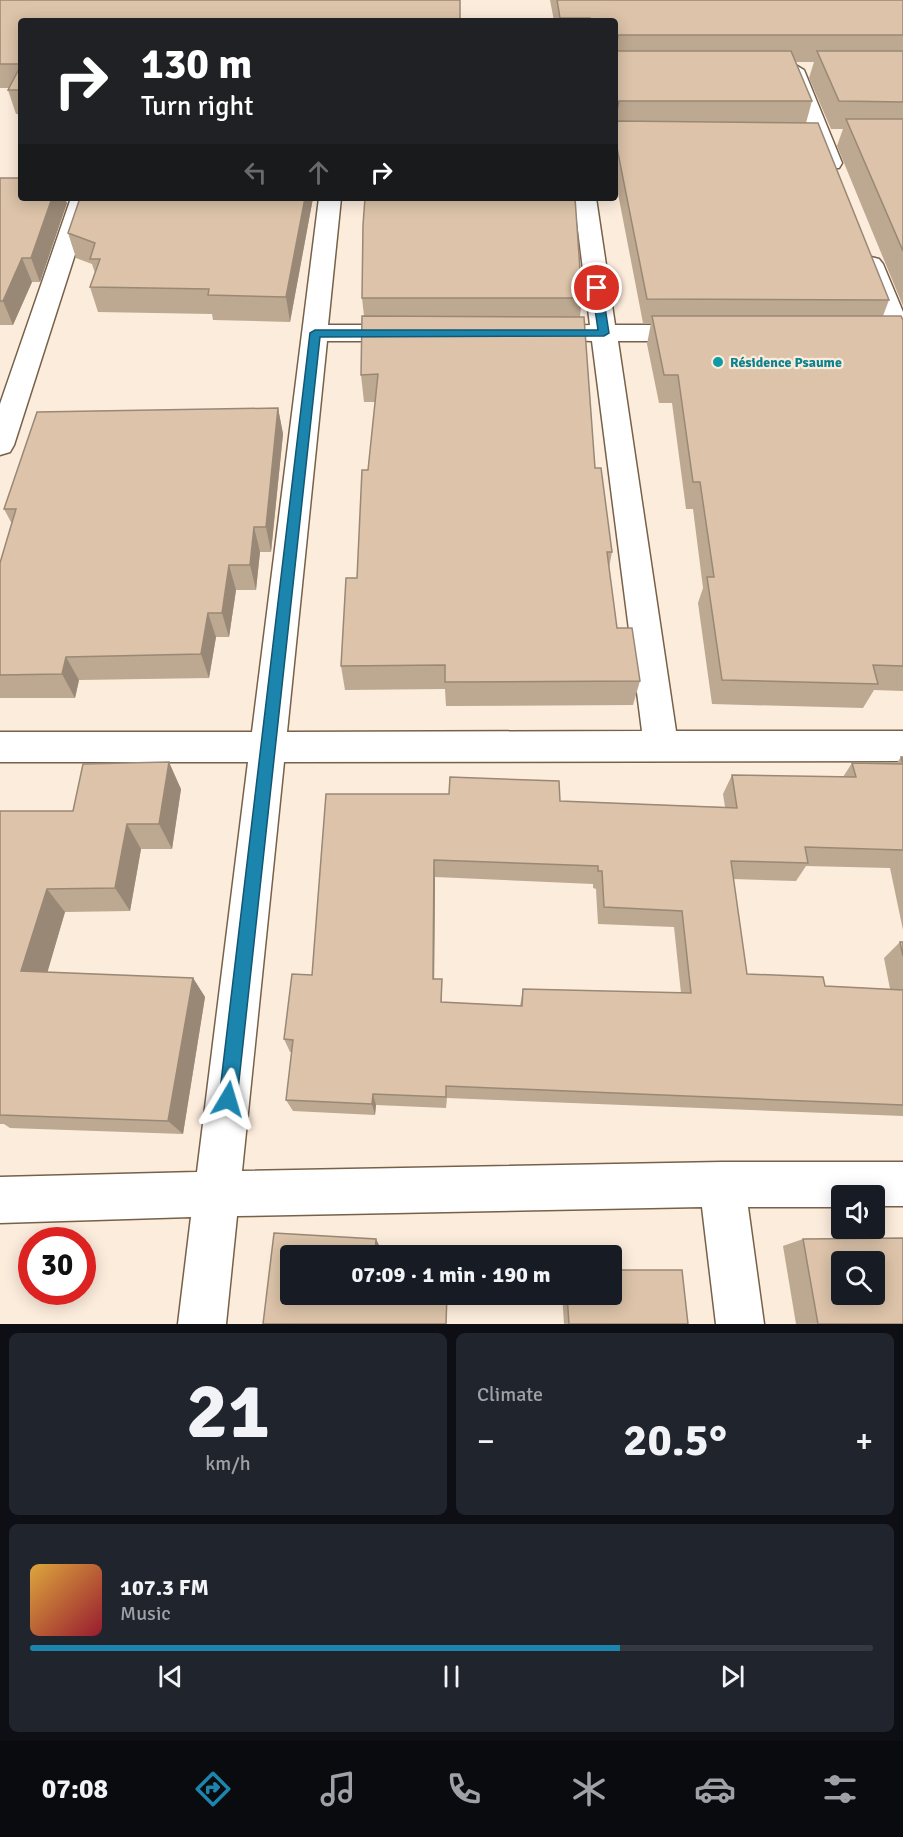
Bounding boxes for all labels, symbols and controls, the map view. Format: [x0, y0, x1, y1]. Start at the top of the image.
text: 130 m [141, 39, 252, 90]
icon: right [42, 42, 120, 120]
text: Turn right [141, 90, 254, 123]
icon: left [239, 156, 272, 189]
icon: ahead [302, 156, 335, 189]
icon: right [365, 156, 398, 189]
pin [571, 262, 622, 313]
icon: arrive [580, 271, 613, 304]
place label: Résidence Psaume [730, 354, 842, 371]
marker: Résidence Psaume [711, 355, 725, 369]
position arrow [196, 1067, 260, 1131]
map controls [831, 1185, 885, 1305]
button: sound [831, 1185, 885, 1239]
speed limit sign: 30 [18, 1227, 96, 1305]
button: search [831, 1251, 885, 1305]
text: 07:09 · 1 min · 190 m [351, 1261, 551, 1288]
text: 21 [186, 1364, 270, 1460]
text: Climate [477, 1382, 543, 1407]
text: 20.5° [623, 1413, 727, 1468]
text: − [477, 1421, 495, 1462]
text: + [855, 1421, 873, 1462]
text: km/h [205, 1451, 251, 1476]
text: 107.3 FM [120, 1574, 209, 1601]
text: Music [120, 1601, 171, 1626]
icon: previous [154, 1660, 187, 1693]
icon: pause [435, 1660, 468, 1693]
icon: next [716, 1660, 749, 1693]
icon: directions [192, 1768, 234, 1810]
icon: music [317, 1768, 359, 1810]
icon: phone [443, 1768, 485, 1810]
icon: climate [568, 1768, 610, 1810]
icon: car [694, 1768, 736, 1810]
icon: filters [819, 1768, 861, 1810]
text: 07:08 [42, 1773, 108, 1806]

